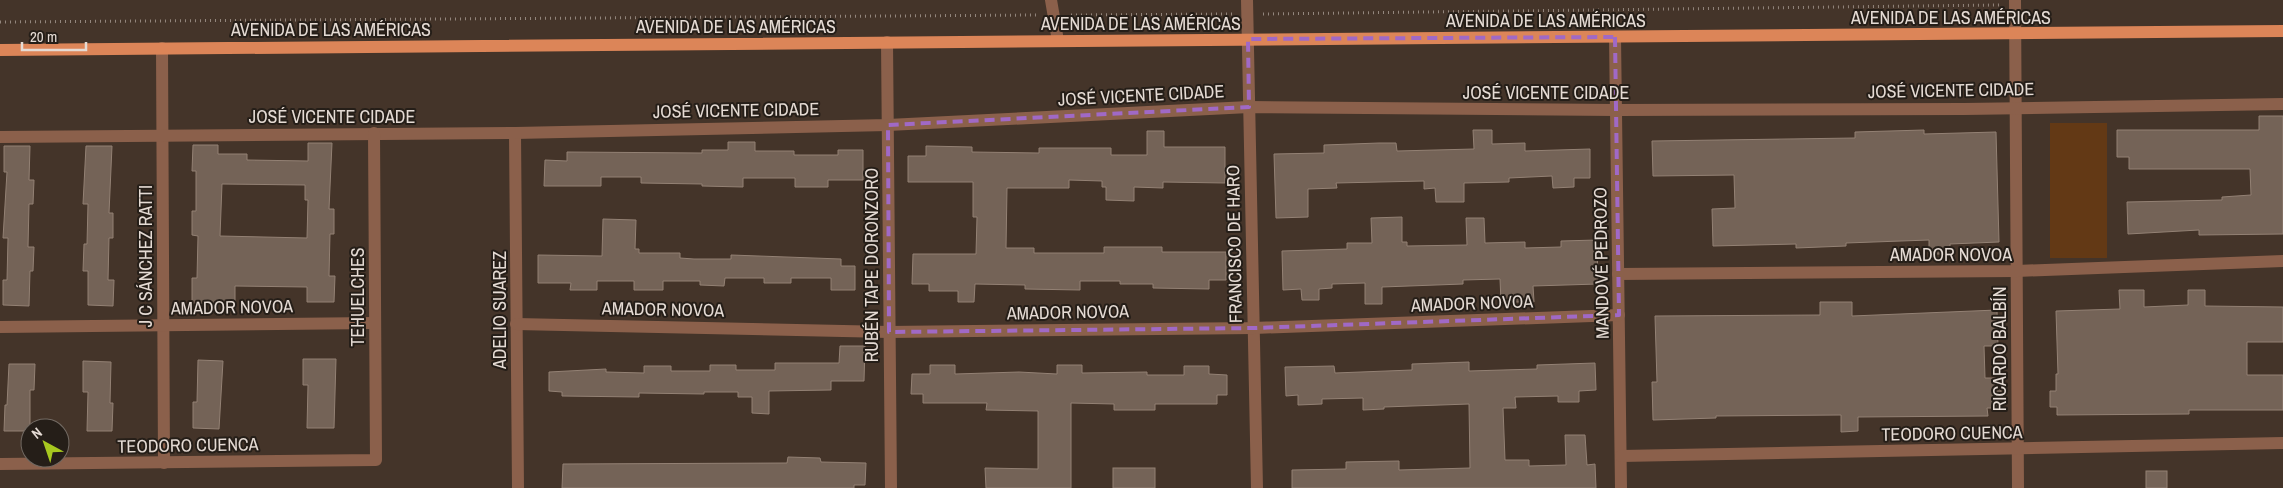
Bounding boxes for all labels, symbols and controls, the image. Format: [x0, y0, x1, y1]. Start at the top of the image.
street label: AVENIDA DE LAS AMÉRICAS [1850, 5, 2051, 30]
street label: AVENIDA DE LAS AMÉRICAS [1445, 8, 1646, 33]
street label: AVENIDA DE LAS AMÉRICAS [1040, 11, 1241, 36]
street label: AVENIDA DE LAS AMÉRICAS [635, 14, 836, 39]
street label: AVENIDA DE LAS AMÉRICAS [230, 17, 431, 42]
scale bar [22, 20, 86, 52]
text: 20 m [30, 26, 57, 47]
street label: JOSÉ VICENTE CIDADE [1868, 76, 2034, 104]
street label: JOSÉ VICENTE CIDADE [1057, 78, 1225, 112]
street label: JOSÉ VICENTE CIDADE [1463, 80, 1629, 105]
street label: JOSÉ VICENTE CIDADE [653, 96, 819, 124]
street label: JOSÉ VICENTE CIDADE [249, 104, 415, 129]
street label: FRANCISCO DE HARO [1220, 165, 1248, 323]
street label: RUBÉN TAPE DORONZORO [859, 168, 884, 362]
street label: J C SÁNCHEZ RATTI [133, 185, 158, 327]
street label: MANDOVÉ PEDROZO [1587, 187, 1615, 339]
street label: AMADOR NOVOA [1889, 242, 2012, 267]
street label: TEHUELCHES [345, 247, 370, 347]
street label: ADELIO SUAREZ [487, 251, 512, 370]
street label: RICARDO BALBÍN [1987, 287, 2012, 411]
street label: AMADOR NOVOA [1410, 288, 1534, 318]
street label: AMADOR NOVOA [170, 293, 293, 321]
street label: AMADOR NOVOA [601, 295, 724, 323]
street label: AMADOR NOVOA [1006, 298, 1129, 326]
north arrow [20, 418, 70, 468]
street label: TEODORO CUENCA [1881, 419, 2023, 447]
text: N [28, 423, 46, 443]
street label: TEODORO CUENCA [117, 431, 259, 459]

